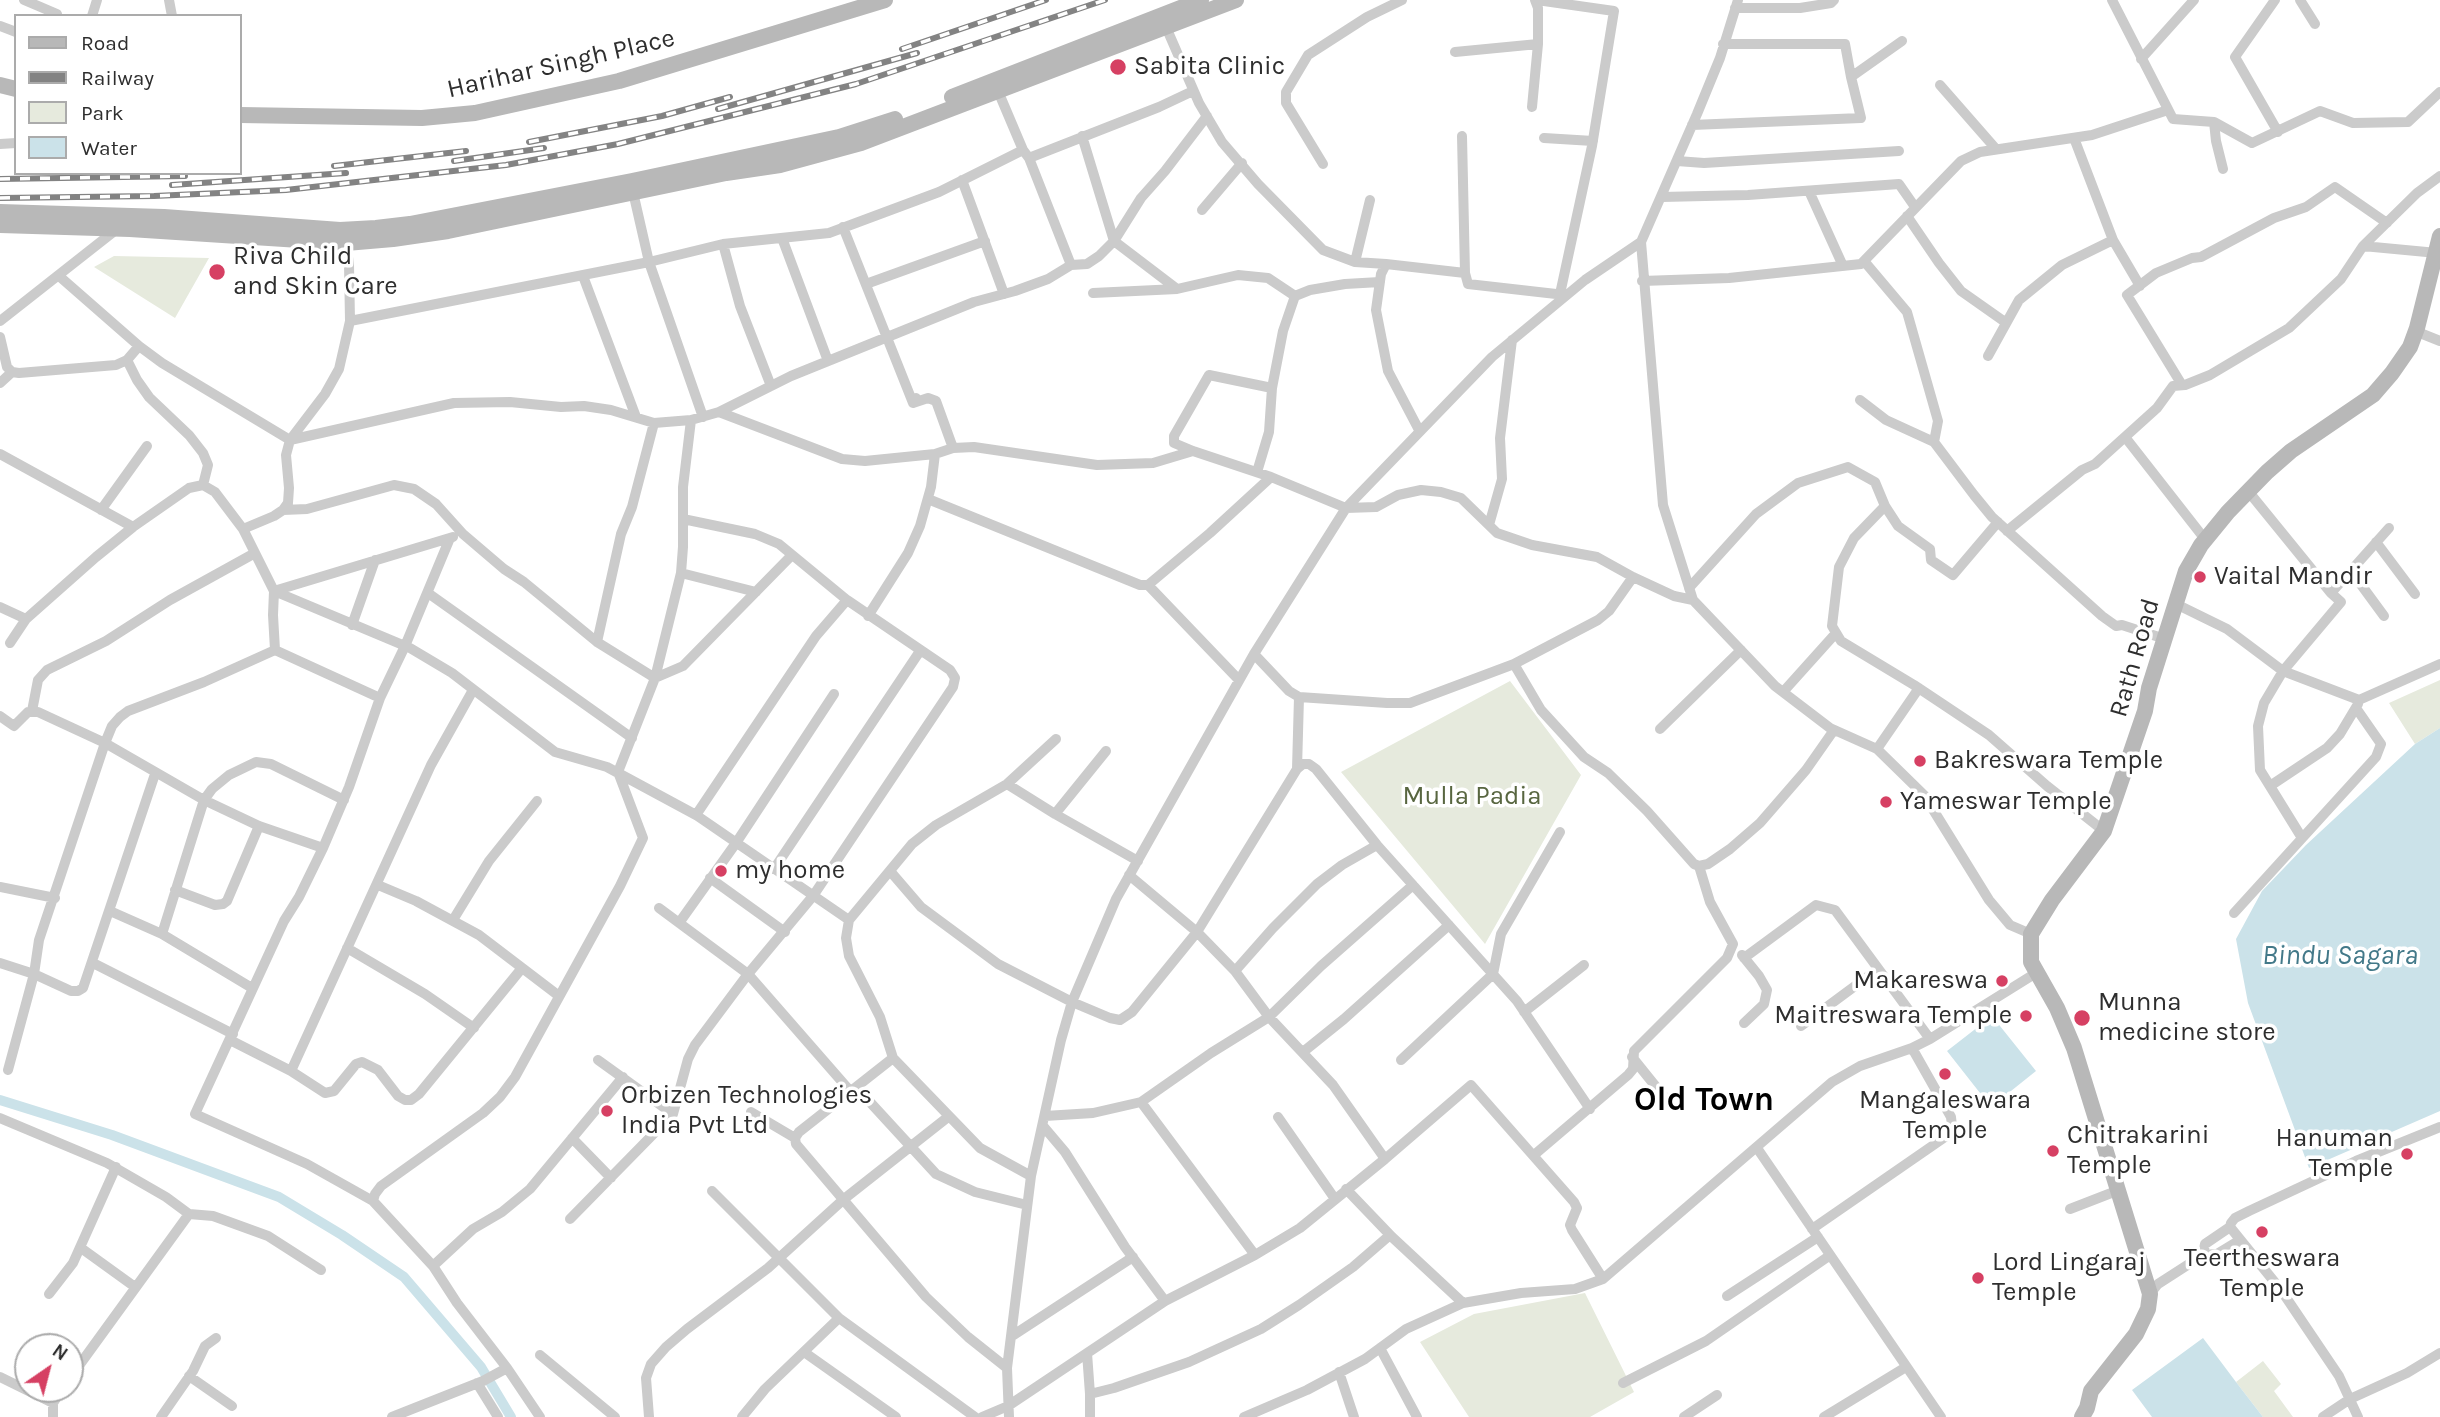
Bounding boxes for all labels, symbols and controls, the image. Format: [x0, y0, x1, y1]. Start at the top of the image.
legend [14, 14, 242, 175]
street label: Harihar Singh Place [444, 23, 678, 105]
text: Road [81, 31, 129, 55]
place label: Sabita Clinic [1134, 51, 1285, 83]
marker: Sabita Clinic [1108, 57, 1128, 77]
text: Railway [81, 66, 154, 90]
text: Park [81, 101, 124, 125]
text: Water [81, 136, 137, 160]
place label: Riva Child and Skin Care [233, 241, 398, 302]
marker: Riva Child and Skin Care [207, 262, 227, 282]
place label: Vaital Mandir [2214, 561, 2372, 593]
marker: Vaital Mandir [2192, 569, 2208, 585]
street label: Rath Road [2103, 595, 2167, 721]
place label: Bakreswara Temple [1934, 745, 2163, 777]
marker: Bakreswara Temple [1912, 753, 1928, 769]
park label: Mulla Padia [1403, 781, 1541, 813]
place label: Yameswar Temple [1900, 786, 2112, 818]
marker: Yameswar Temple [1878, 794, 1894, 810]
place label: my home [735, 855, 845, 887]
marker: my home [713, 863, 729, 879]
water label: Bindu Sagara [2262, 939, 2418, 973]
place label: Makareswa [1853, 965, 1988, 997]
marker: Makareswa [1994, 973, 2010, 989]
place label: Munna medicine store [2098, 987, 2276, 1048]
place label: Maitreswara Temple [1774, 1000, 2012, 1032]
marker: Maitreswara Temple [2018, 1008, 2034, 1024]
marker: Munna medicine store [2072, 1008, 2092, 1028]
marker: Mangaleswara Temple [1937, 1066, 1953, 1082]
place label: Orbizen Technologies India Pvt Ltd [621, 1080, 872, 1142]
district label: Old Town [1634, 1081, 1774, 1121]
place label: Mangaleswara Temple [1859, 1085, 2031, 1146]
marker: Orbizen Technologies India Pvt Ltd [599, 1103, 615, 1119]
place label: Chitrakarini Temple [2067, 1120, 2209, 1182]
place label: Hanuman Temple [2276, 1123, 2393, 1184]
marker: Chitrakarini Temple [2045, 1143, 2061, 1159]
marker: Hanuman Temple [2399, 1146, 2415, 1162]
marker: Teertheswara Temple [2254, 1224, 2270, 1240]
place label: Teertheswara Temple [2184, 1243, 2340, 1304]
place label: Lord Lingaraj Temple [1992, 1247, 2146, 1308]
marker: Lord Lingaraj Temple [1970, 1270, 1986, 1286]
north arrow [14, 1333, 84, 1403]
text: N [48, 1340, 72, 1365]

